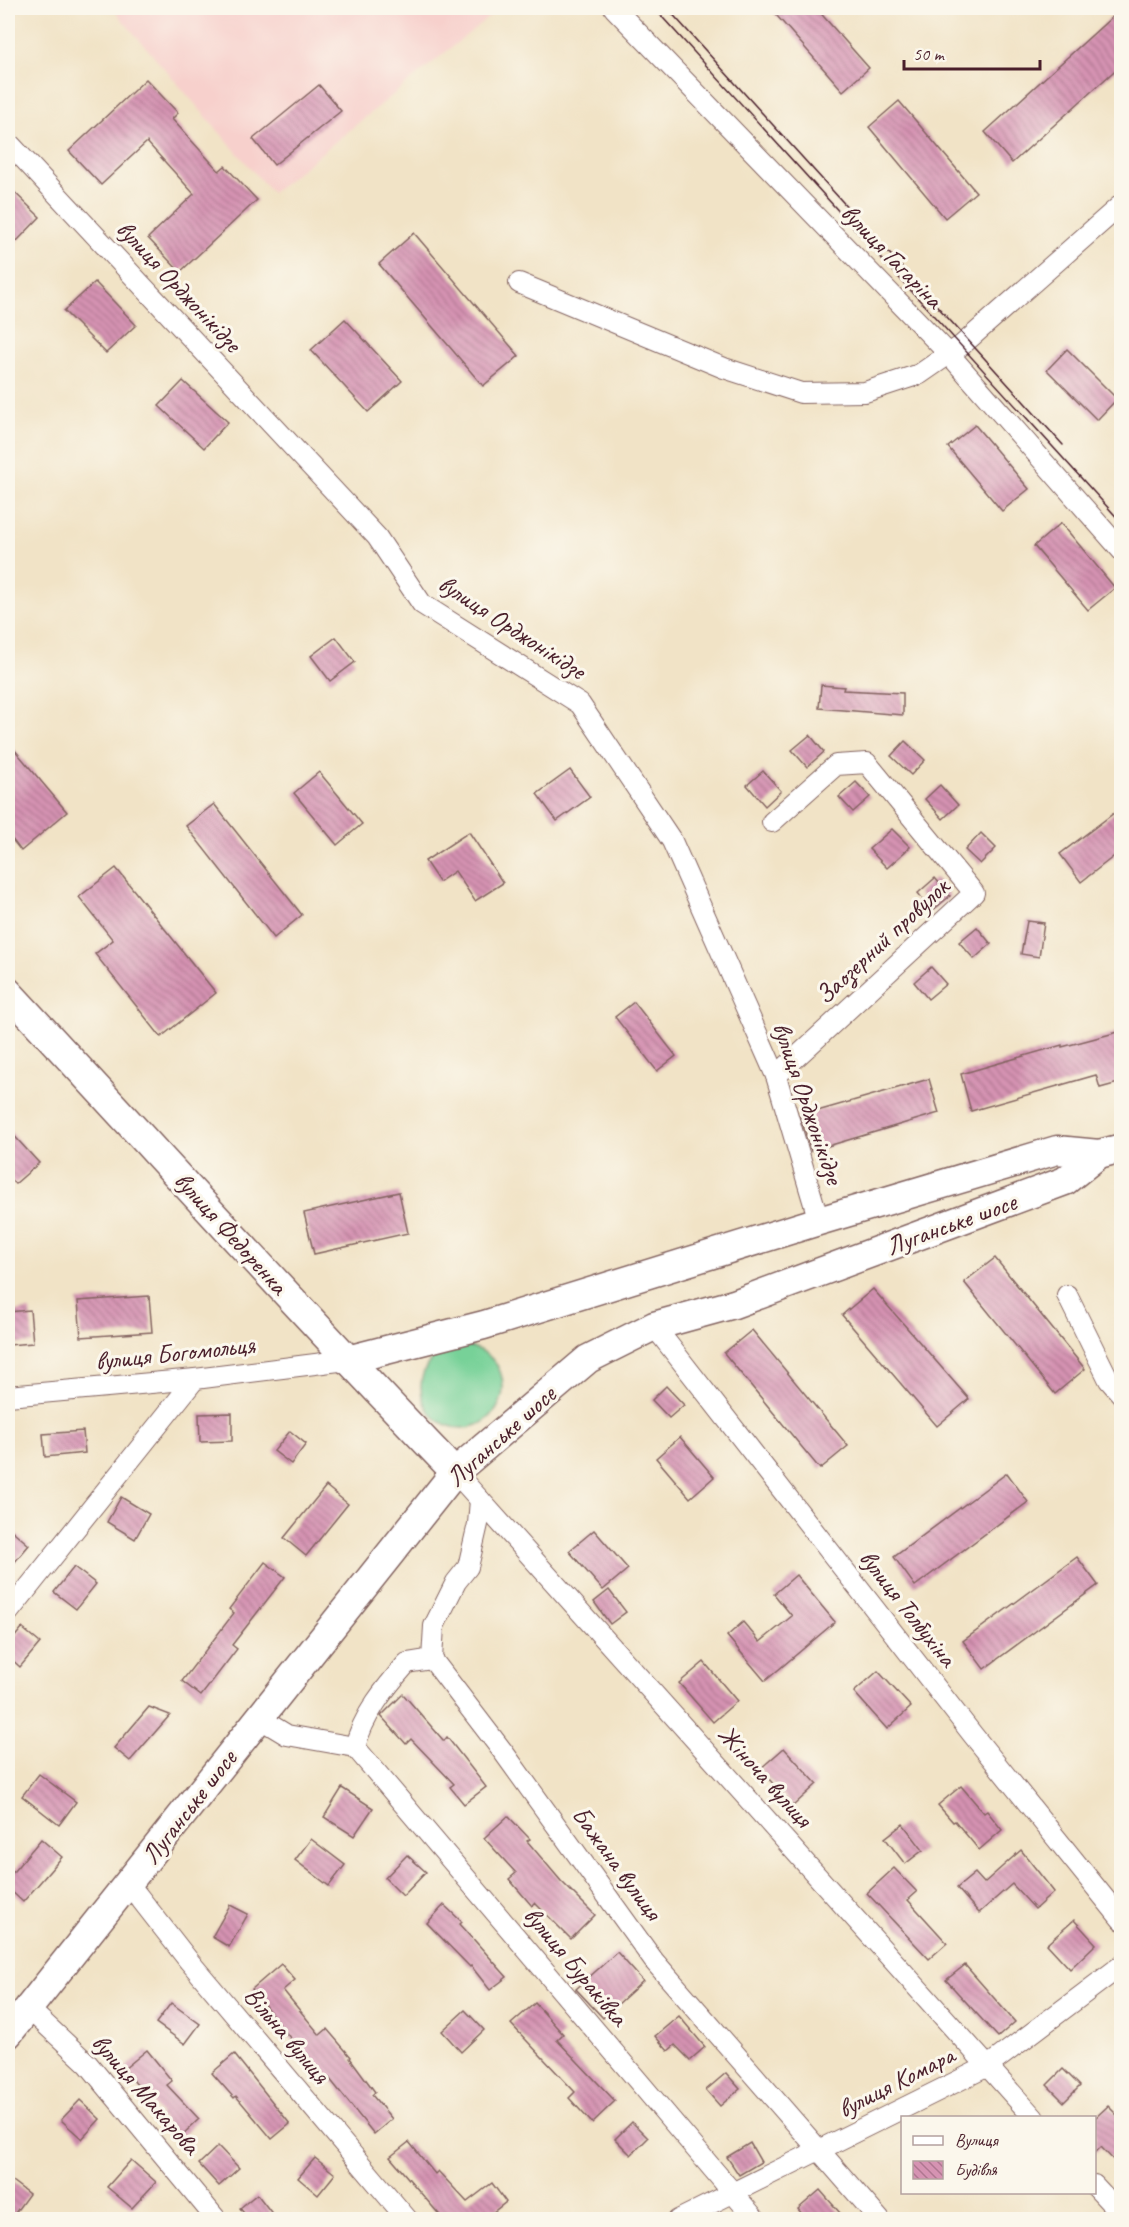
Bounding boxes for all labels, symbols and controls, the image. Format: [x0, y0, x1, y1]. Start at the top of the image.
scale bar [904, 33, 1040, 71]
text: 50 m [913, 43, 946, 65]
street label: вулиця Гагаріна [834, 197, 951, 317]
street label: вулиця Орджонікідзе [109, 213, 251, 361]
street label: вулиця Орджонікідзе [432, 567, 594, 688]
street label: Заозерний провулок [808, 869, 958, 1012]
street label: вулиця Орджонікідзе [765, 1018, 852, 1191]
street label: вулиця Федоренка [167, 1165, 296, 1303]
street label: Луганське шосе [881, 1185, 1022, 1263]
street label: вулиця Богомольця [94, 1328, 258, 1378]
street label: Луганське шосе [439, 1377, 564, 1494]
street label: вулиця Толбухіна [852, 1543, 965, 1675]
street label: Жіноча вулиця [711, 1718, 821, 1835]
street label: Луганське шосе [134, 1742, 245, 1871]
street label: Бажана вулиця [565, 1800, 671, 1928]
street label: вулиця Бураківка [516, 1899, 637, 2034]
street label: Вільна вулиця [237, 1980, 338, 2091]
street label: вулиця Макарова [84, 2027, 209, 2163]
street label: вулиця Комара [832, 2037, 962, 2125]
legend [901, 2116, 1096, 2194]
text: Вулиця [955, 2129, 999, 2151]
text: Будівля [955, 2159, 998, 2181]

